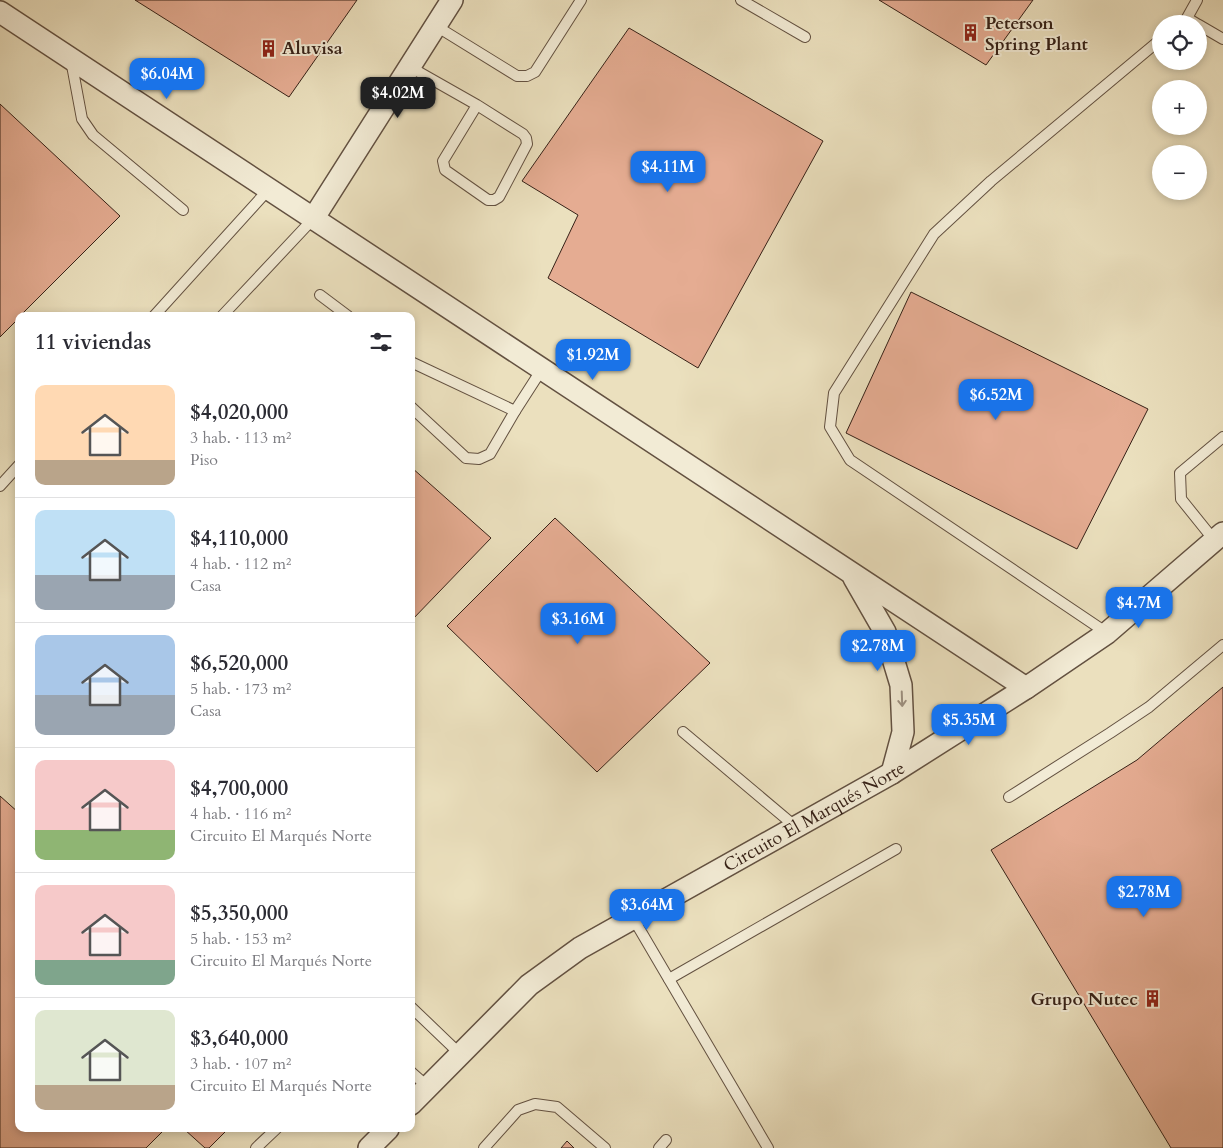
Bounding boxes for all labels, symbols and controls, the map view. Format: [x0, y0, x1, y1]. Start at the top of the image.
place label: Peterson Spring Plant [985, 11, 1088, 57]
map controls [1152, 15, 1207, 200]
button: locate [1152, 15, 1207, 70]
building icon: Peterson Spring Plant [961, 23, 981, 43]
place label: Aluvisa [282, 36, 343, 61]
building icon: Aluvisa [258, 38, 278, 58]
pin: $6.04M [126, 58, 208, 100]
text: $6.04M [141, 63, 193, 85]
pin: $4.02M [357, 76, 439, 119]
button: + [1152, 80, 1207, 135]
text: $4.02M [372, 82, 424, 104]
button: − [1152, 145, 1207, 200]
pin: $4.11M [627, 150, 709, 193]
text: $4.11M [642, 156, 694, 178]
text: 11 viviendas [35, 328, 151, 357]
icon: filters [367, 328, 395, 356]
pin: $1.92M [552, 338, 634, 381]
text: $1.92M [567, 344, 619, 366]
pin: $6.52M [955, 378, 1037, 421]
text: $6.52M [970, 384, 1022, 406]
text: $4,020,000 [190, 398, 288, 427]
icon: home [75, 405, 135, 465]
text: 3 hab. · 113 m² [190, 427, 291, 449]
text: Piso [190, 449, 218, 471]
text: $4,110,000 [190, 524, 288, 553]
icon: home [75, 530, 135, 590]
text: 4 hab. · 112 m² [190, 553, 291, 575]
text: Casa [190, 575, 221, 597]
pin: $4.7M [1104, 586, 1174, 629]
text: $4.7M [1117, 592, 1161, 614]
pin: $3.16M [537, 602, 619, 645]
text: $3.16M [552, 608, 604, 630]
pin: $2.78M [837, 630, 919, 672]
text: $2.78M [852, 635, 904, 657]
text: $6,520,000 [190, 649, 288, 678]
icon: home [75, 655, 135, 715]
text: 5 hab. · 173 m² [190, 678, 291, 700]
one-way arrow [897, 690, 906, 706]
text: Casa [190, 700, 221, 722]
pin: $5.35M [928, 704, 1010, 746]
text: $5.35M [943, 709, 995, 731]
street label: Circuito El Marqués Norte [719, 756, 910, 878]
text: $4,700,000 [190, 774, 288, 803]
icon: home [75, 780, 135, 840]
text: 4 hab. · 116 m² [190, 803, 291, 825]
text: Circuito El Marqués Norte [190, 825, 372, 847]
pin: $2.78M [1103, 876, 1185, 918]
text: $2.78M [1118, 881, 1170, 903]
pin: $3.64M [606, 888, 688, 931]
text: $3.64M [621, 894, 673, 916]
text: $5,350,000 [190, 899, 288, 928]
icon: home [75, 905, 135, 965]
text: 5 hab. · 153 m² [190, 928, 291, 950]
text: Circuito El Marqués Norte [190, 950, 372, 972]
place label: Grupo Nutec [1031, 987, 1138, 1012]
building icon: Grupo Nutec [1142, 989, 1162, 1009]
text: $3,640,000 [190, 1024, 288, 1053]
icon: home [75, 1030, 135, 1090]
text: 3 hab. · 107 m² [190, 1053, 291, 1075]
text: Circuito El Marqués Norte [190, 1075, 372, 1097]

